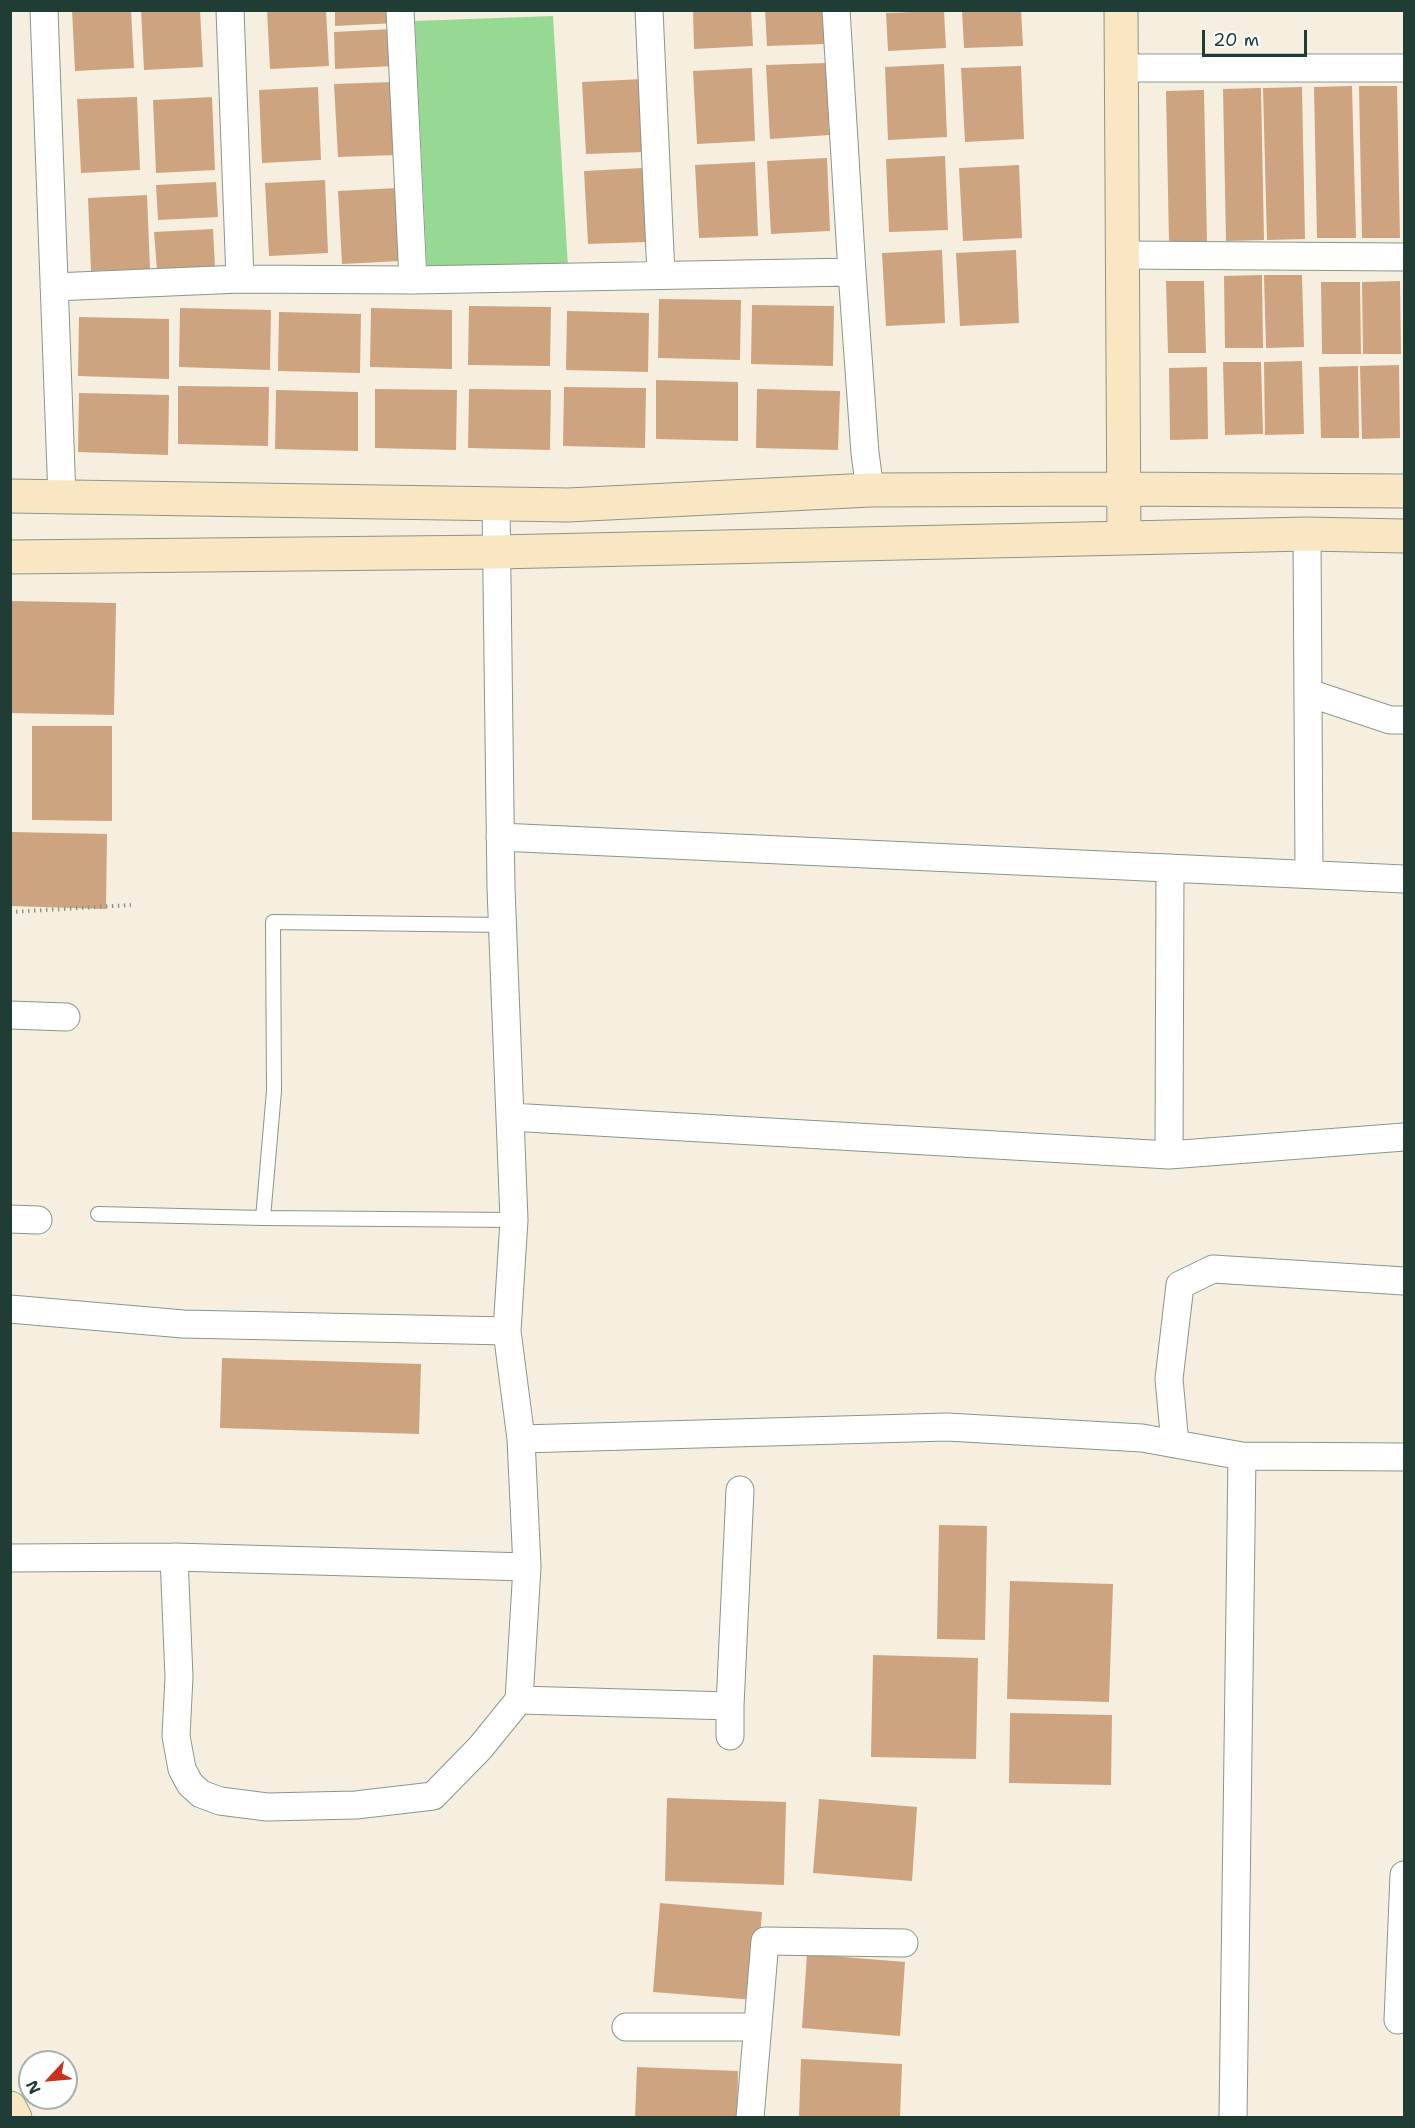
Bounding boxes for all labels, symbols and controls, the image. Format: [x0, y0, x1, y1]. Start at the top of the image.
scale bar [1205, 18, 1310, 56]
text: 20 m [1213, 28, 1259, 52]
north arrow [18, 2050, 78, 2110]
text: N [21, 2077, 45, 2098]

